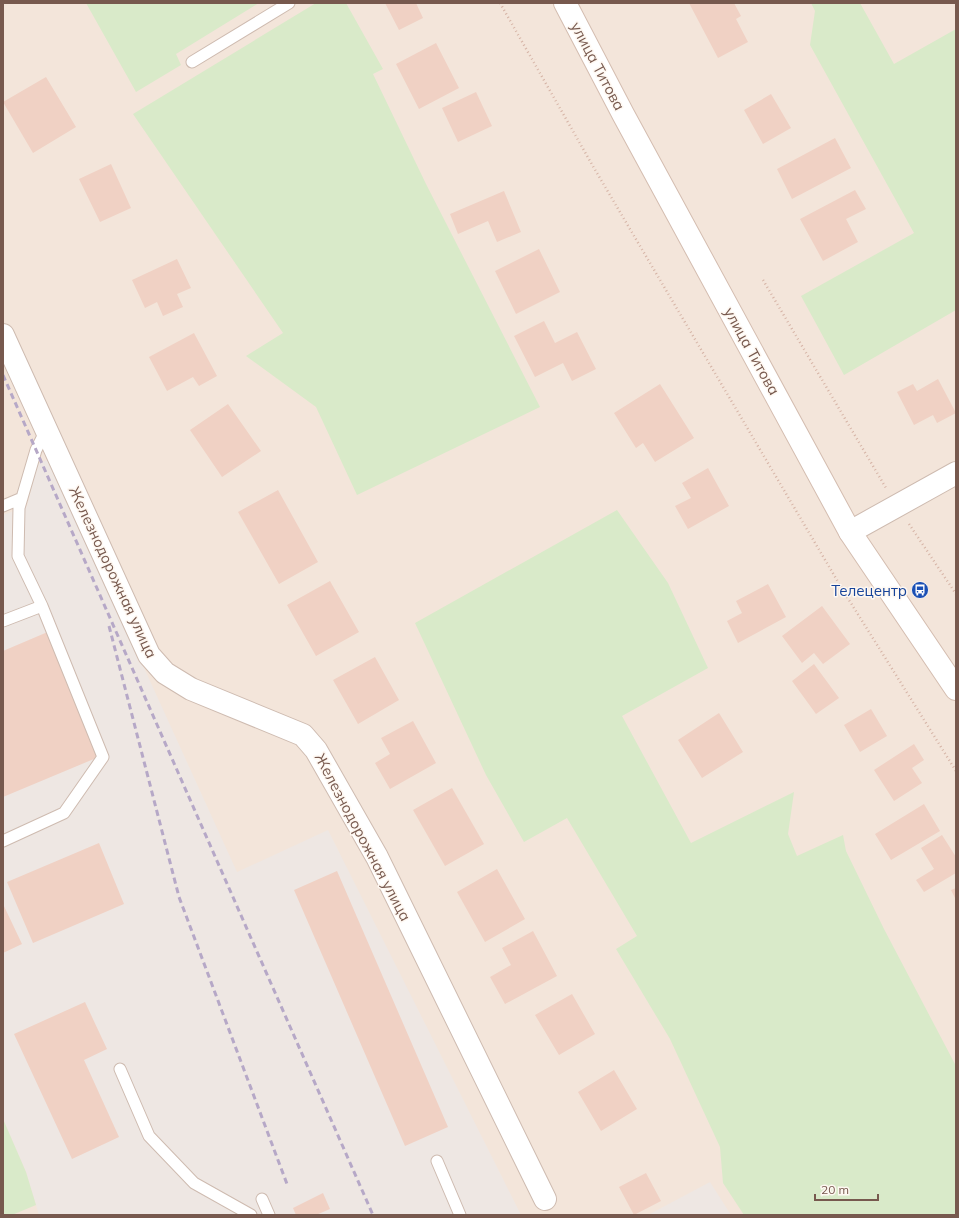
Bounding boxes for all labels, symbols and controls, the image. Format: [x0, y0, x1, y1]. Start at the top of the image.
street label: улица Титова [567, 18, 629, 114]
street label: улица Титова [720, 304, 784, 398]
street label: Железнодорожная улица [65, 483, 161, 661]
bus stop icon: Телецентр [910, 580, 930, 600]
place label: Телецентр [831, 581, 907, 600]
street label: Железнодорожная улица [311, 750, 415, 924]
scale bar [815, 1176, 878, 1202]
text: 20 m [821, 1182, 849, 1197]

